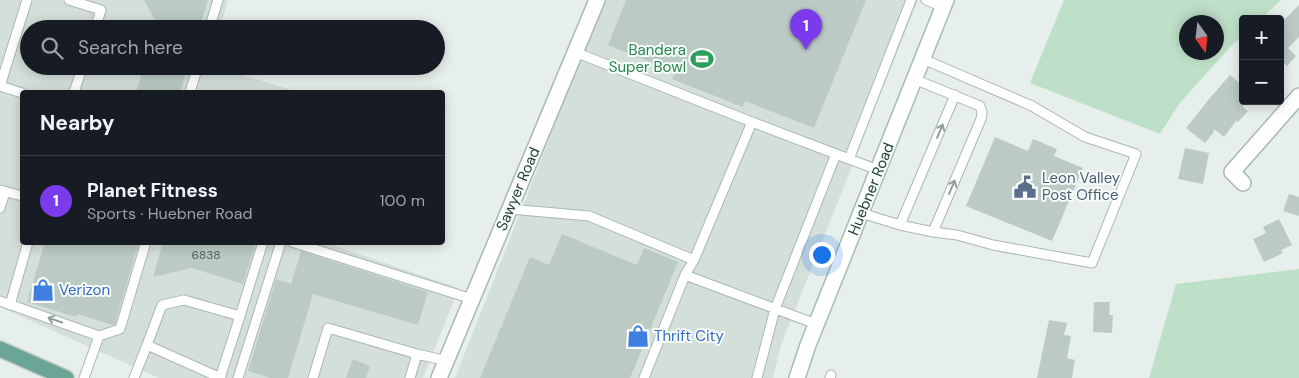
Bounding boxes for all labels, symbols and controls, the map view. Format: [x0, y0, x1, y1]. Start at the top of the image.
pin: 1 [790, 9, 822, 50]
north arrow [1179, 15, 1224, 60]
map controls [1239, 15, 1284, 105]
button: + [1239, 15, 1284, 60]
search box [20, 20, 445, 75]
icon: search [38, 34, 66, 62]
text: Search here [78, 35, 183, 60]
place label: Bandera Super Bowl [609, 40, 686, 77]
sports icon: Bandera Super Bowl [689, 46, 715, 72]
button: − [1239, 60, 1284, 105]
text: Nearby [40, 109, 114, 137]
one-way arrow [935, 124, 945, 139]
street label: Huebner Road [843, 140, 899, 238]
street label: Sawyer Road [491, 144, 545, 234]
place label: Leon Valley Post Office [1042, 168, 1121, 205]
public building icon: Leon Valley Post Office [1012, 174, 1038, 200]
text: Planet Fitness [87, 178, 218, 203]
one-way arrow [948, 180, 958, 195]
text: 1 [53, 190, 59, 211]
text: 100 m [380, 190, 425, 211]
text: Sports · Huebner Road [87, 203, 253, 224]
your location [809, 242, 835, 268]
house number: 6838 [191, 247, 221, 263]
shop icon: Verizon [30, 277, 56, 303]
place label: Verizon [59, 280, 110, 300]
one-way arrow [47, 315, 63, 324]
shop icon: Thrift City [625, 323, 651, 349]
place label: Thrift City [654, 326, 724, 346]

